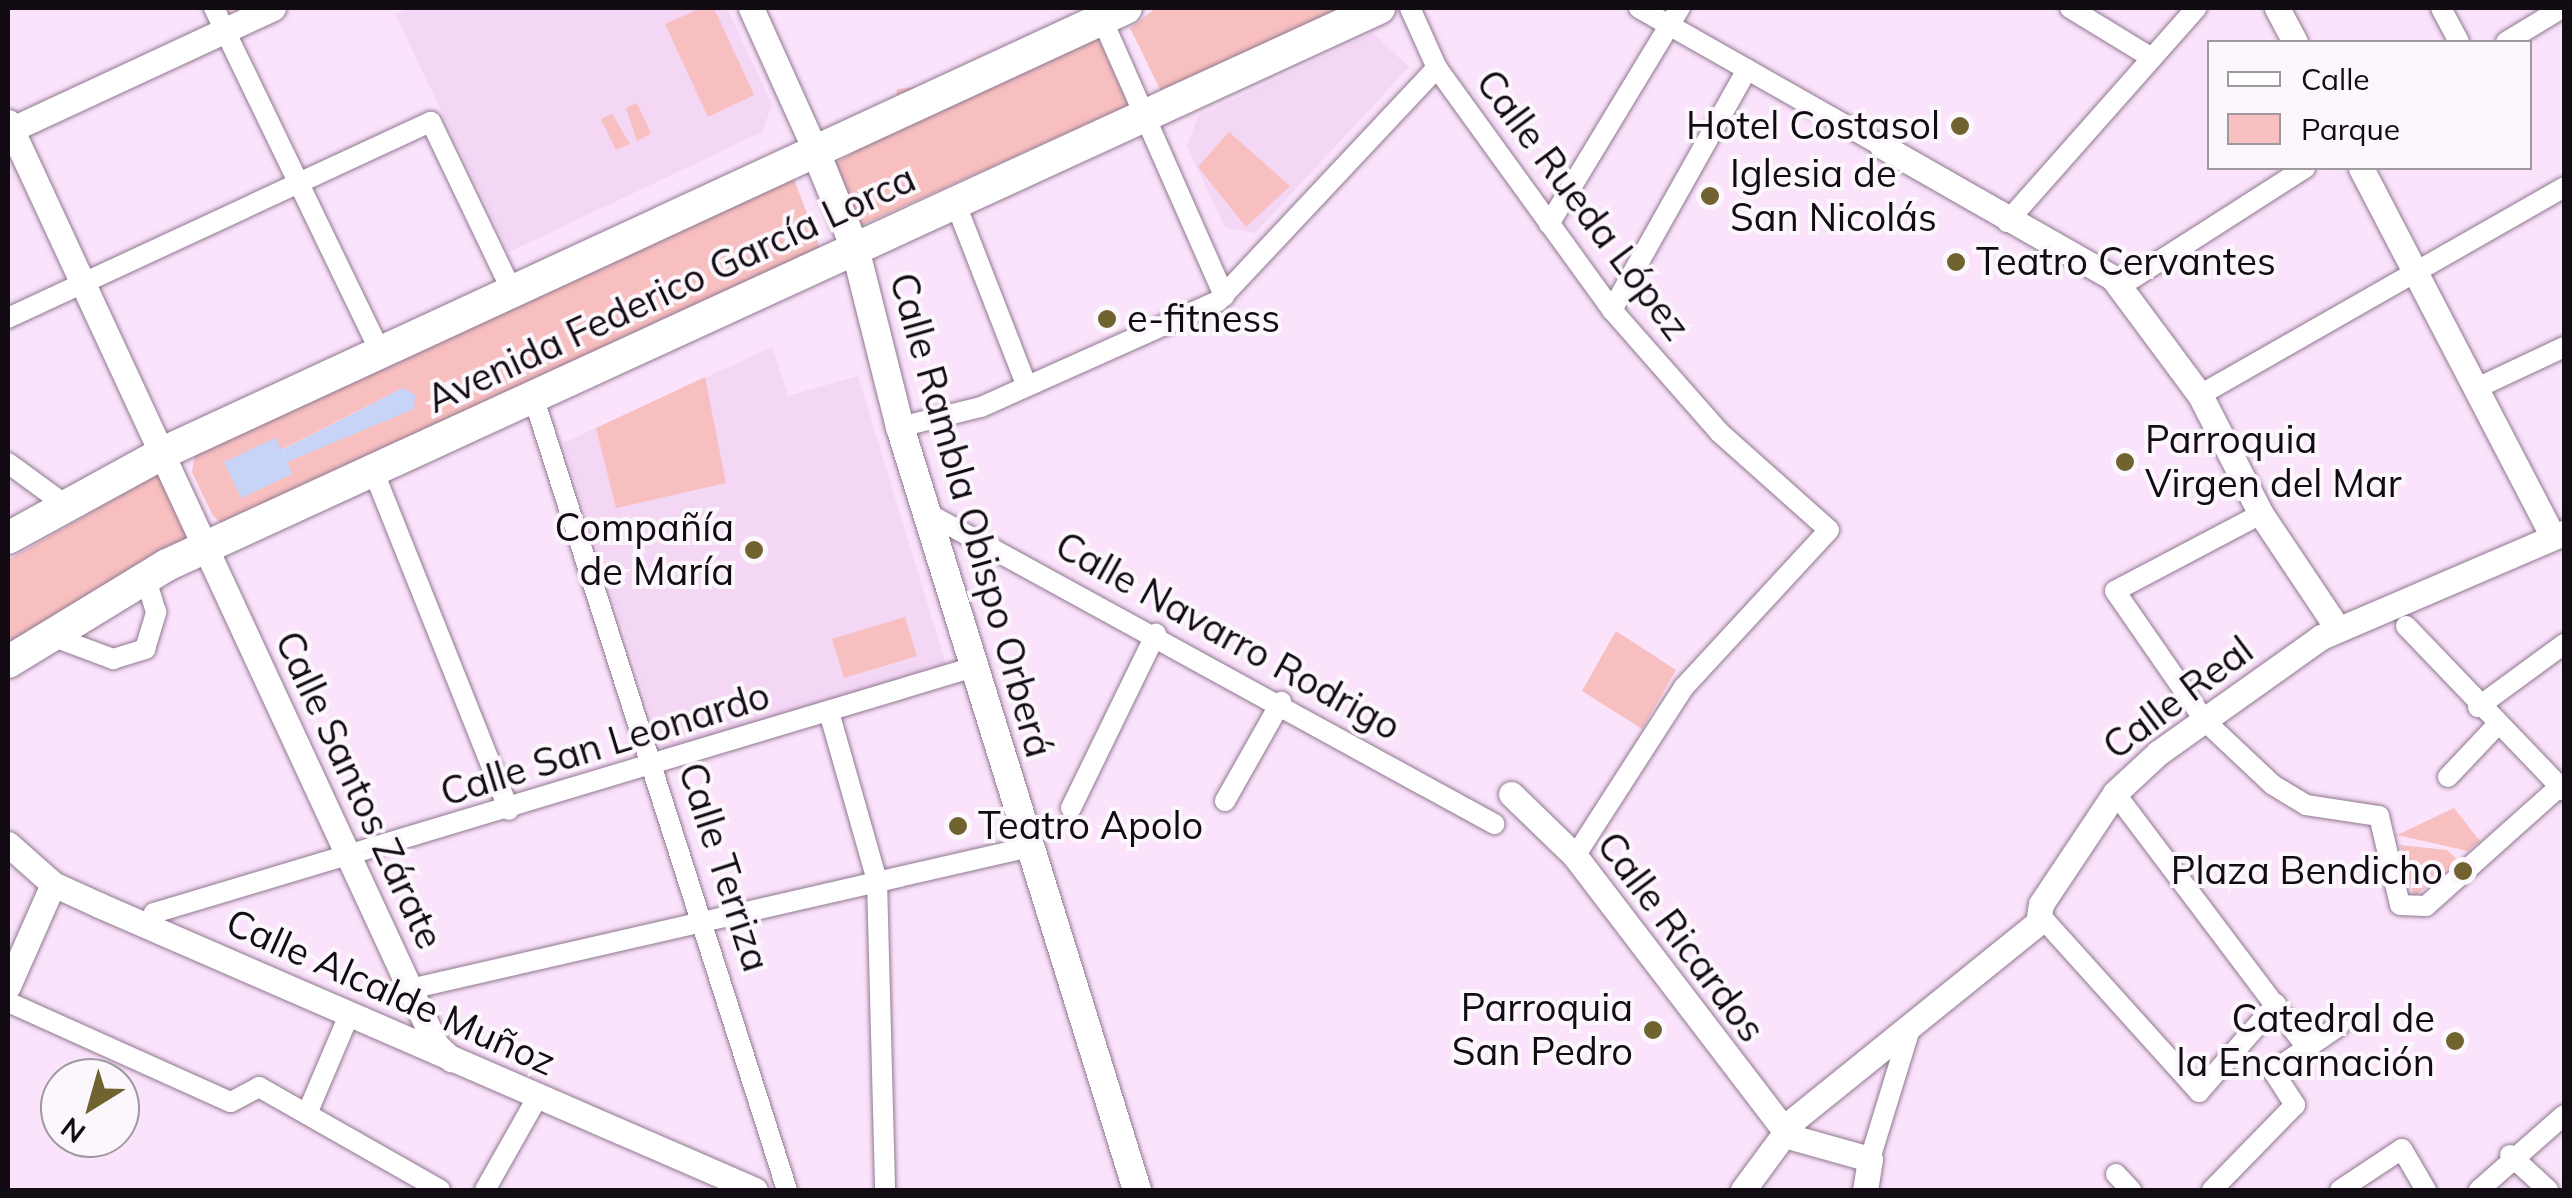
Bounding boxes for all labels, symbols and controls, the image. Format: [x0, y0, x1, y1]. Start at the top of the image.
legend [2207, 40, 2532, 170]
text: Calle [2301, 60, 2370, 98]
street label: Calle Rueda López [1467, 61, 1699, 349]
place label: Hotel Costasol [1686, 103, 1940, 149]
text: Parque [2301, 110, 2400, 148]
marker: Hotel Costasol [1949, 115, 1971, 137]
place label: Iglesia de San Nicolás [1730, 151, 1937, 240]
street label: Avenida Federico García Lorca [419, 156, 923, 422]
marker: Iglesia de San Nicolás [1699, 185, 1721, 207]
place label: Teatro Cervantes [1976, 239, 2276, 285]
marker: Teatro Cervantes [1945, 251, 1967, 273]
street label: Calle Rambla Obispo Orberá [880, 268, 1062, 762]
place label: e-fitness [1127, 296, 1280, 342]
marker: e-fitness [1096, 308, 1118, 330]
place label: Parroquia Virgen del Mar [2145, 417, 2402, 506]
marker: Parroquia Virgen del Mar [2114, 451, 2136, 473]
place label: Compañía de María [555, 505, 734, 594]
street label: Calle Navarro Rodrigo [1048, 522, 1408, 750]
marker: Compañía de María [743, 539, 765, 561]
street label: Calle Santos Zárate [265, 624, 453, 956]
street label: Calle Real [2094, 627, 2262, 769]
street label: Calle San Leonardo [435, 672, 775, 816]
street label: Calle Terriza [669, 757, 779, 977]
place label: Teatro Apolo [978, 803, 1203, 849]
marker: Teatro Apolo [947, 815, 969, 837]
street label: Calle Ricardos [1587, 823, 1775, 1051]
place label: Plaza Bendicho [2171, 848, 2443, 894]
marker: Plaza Bendicho [2452, 860, 2474, 882]
street label: Calle Alcalde Muñoz [219, 899, 563, 1085]
place label: Parroquia San Pedro [1452, 985, 1633, 1074]
place label: Catedral de la Encarnación [2176, 996, 2435, 1086]
marker: Parroquia San Pedro [1642, 1019, 1664, 1041]
marker: Catedral de la Encarnación [2444, 1030, 2466, 1052]
north arrow [40, 1058, 140, 1158]
text: N [54, 1110, 92, 1151]

